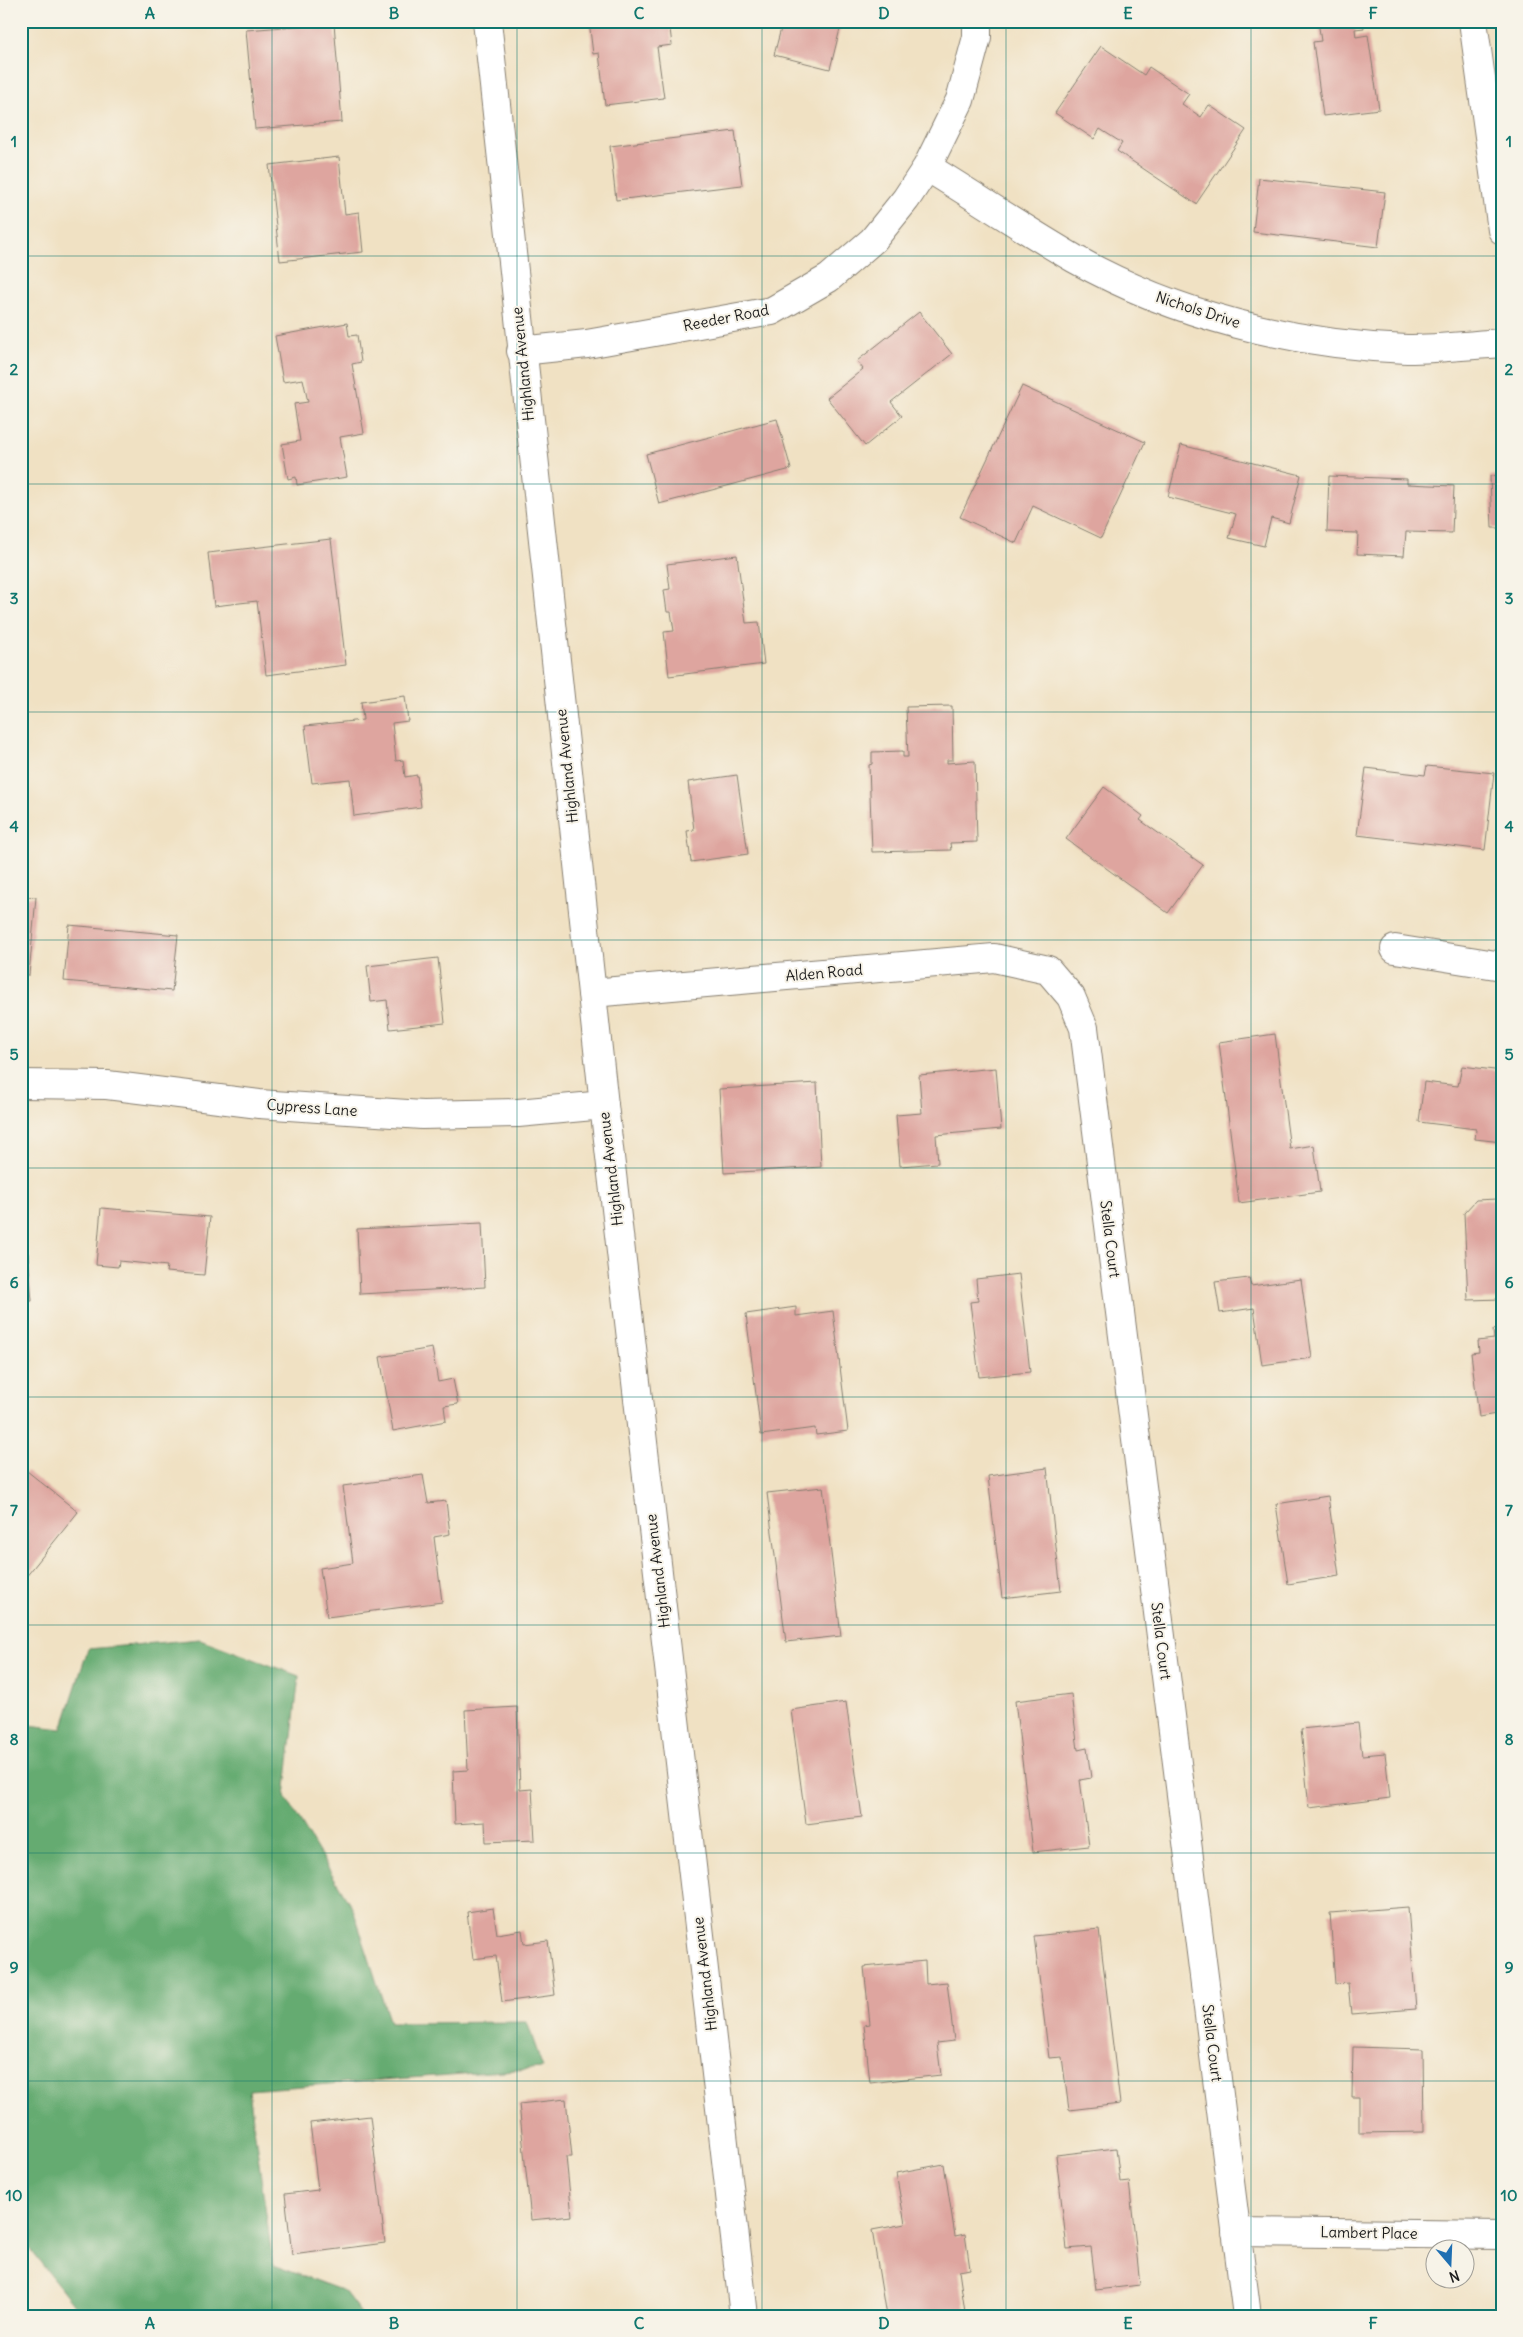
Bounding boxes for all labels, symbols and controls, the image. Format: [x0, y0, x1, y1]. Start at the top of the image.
text: A [145, 3, 155, 23]
text: B [389, 3, 400, 23]
text: C [634, 3, 645, 23]
text: D [878, 3, 890, 23]
text: E [1123, 3, 1133, 23]
text: F [1368, 3, 1378, 23]
text: 1 [11, 131, 17, 151]
text: 1 [1506, 131, 1512, 151]
street label: Nichols Drive [1154, 287, 1243, 332]
street label: Reeder Road [681, 300, 771, 335]
street label: Highland Avenue [507, 306, 538, 422]
text: 2 [10, 359, 19, 379]
text: 2 [1505, 359, 1514, 379]
text: 3 [9, 588, 19, 608]
text: 3 [1504, 588, 1514, 608]
street label: Highland Avenue [551, 708, 582, 824]
text: 4 [9, 816, 19, 836]
text: 4 [1504, 816, 1514, 836]
street label: Alden Road [785, 960, 863, 985]
text: 5 [9, 1044, 19, 1064]
text: 5 [1504, 1044, 1514, 1064]
street label: Cypress Lane [266, 1095, 358, 1120]
street label: Highland Avenue [594, 1111, 627, 1227]
street label: Stella Court [1096, 1199, 1125, 1279]
text: 6 [9, 1272, 19, 1292]
text: 6 [1504, 1272, 1514, 1292]
text: 7 [10, 1500, 18, 1520]
text: 7 [1505, 1500, 1513, 1520]
street label: Highland Avenue [641, 1513, 674, 1629]
street label: Stella Court [1147, 1601, 1176, 1681]
text: 8 [9, 1729, 19, 1749]
text: 8 [1504, 1729, 1514, 1749]
street label: Highland Avenue [688, 1916, 721, 2032]
text: 9 [9, 1957, 19, 1977]
text: 9 [1504, 1957, 1514, 1977]
street label: Stella Court [1198, 2003, 1227, 2083]
text: 10 [6, 2185, 22, 2205]
text: 10 [1501, 2185, 1517, 2205]
street label: Lambert Place [1320, 2222, 1418, 2243]
north arrow [1426, 2240, 1476, 2290]
text: N [1447, 2266, 1462, 2286]
text: A [145, 2313, 155, 2333]
text: B [389, 2313, 400, 2333]
text: C [634, 2313, 645, 2333]
text: D [878, 2313, 890, 2333]
text: E [1123, 2313, 1133, 2333]
text: F [1368, 2313, 1378, 2333]

